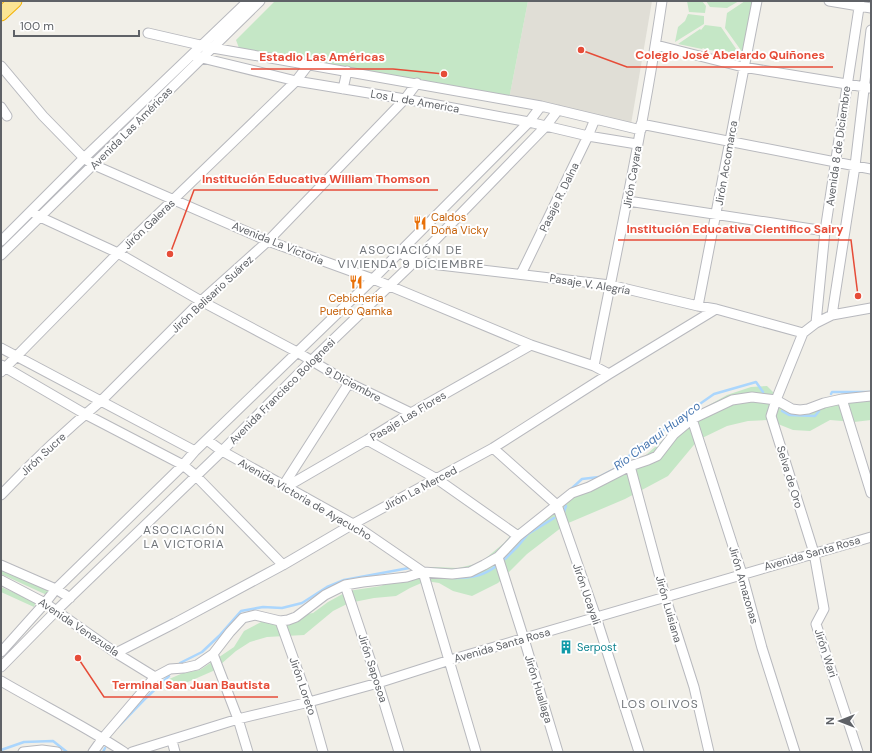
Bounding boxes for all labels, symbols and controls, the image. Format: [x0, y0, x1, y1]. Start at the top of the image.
scale bar [14, 12, 139, 38]
text: 100 m [20, 18, 54, 34]
callout: Colegio José Abelardo Quiñones [627, 43, 833, 67]
callout: Estadio Las Américas [251, 45, 393, 69]
text: Colegio José Abelardo Quiñones [635, 47, 825, 63]
text: Estadio Las Américas [259, 49, 385, 65]
street label: Avenida Las Américas [87, 84, 175, 172]
street label: Avenida 8 de Diciembre [823, 85, 853, 207]
street label: Los L. de America [370, 86, 460, 116]
street label: Jirón Accomarca [712, 120, 740, 206]
street label: Jirón Cayara [620, 145, 644, 209]
street label: Pasaje R. Dalna [536, 160, 582, 234]
callout: Institución Educativa William Thomson [194, 166, 438, 190]
text: Institución Educativa William Thomson [202, 171, 430, 187]
street label: Jirón Galeras [120, 196, 178, 252]
place label: Caldos Doña Vicky [431, 210, 488, 237]
restaurant icon: Caldos Doña Vicky [412, 215, 428, 231]
callout: Institución Educativa Cientifico Sairy [618, 216, 851, 240]
street label: Avenida La Victoria [230, 218, 326, 268]
text: Institución Educativa Cientifico Sairy [626, 221, 844, 237]
district label: ASOCIACIÓN DE VIVIENDA 9 DICIEMBRE [338, 242, 484, 272]
street label: Jirón Belisario Suárez [168, 252, 256, 336]
street label: Pasaje V. Alegría [549, 271, 631, 297]
restaurant icon: Cebicheria Puerto Qamka [348, 274, 364, 290]
place label: Cebicheria Puerto Qamka [320, 291, 392, 318]
street label: Avenida Francisco Bolognesi [226, 335, 338, 447]
street label: 9 Diciembre [322, 363, 384, 405]
street label: Pasaje Las Flores [367, 388, 449, 444]
water label: Río Chaqui Huayco [610, 398, 704, 474]
street label: Jirón Sucre [17, 429, 69, 479]
street label: Selva de Oro [774, 444, 806, 510]
street label: Avenida Victoria de Ayacucho [236, 455, 374, 543]
street label: Jirón La Merced [381, 463, 459, 513]
district label: ASOCIACIÓN LA VICTORIA [143, 522, 225, 552]
street label: Avenida Santa Rosa [762, 533, 862, 573]
street label: Jirón Amazonas [726, 544, 762, 626]
street label: Jirón Ucayali [570, 561, 604, 627]
street label: Jirón Luisiana [653, 574, 685, 644]
street label: Avenida Venezuela [36, 595, 122, 659]
street label: Avenida Santa Rosa [452, 625, 552, 665]
street label: Jirón Wari [812, 627, 840, 679]
street label: Jirón Saposoa [355, 632, 391, 704]
building icon: Serpost [558, 639, 574, 655]
place label: Serpost [577, 640, 617, 654]
street label: Jirón Huallaga [522, 653, 556, 725]
street label: Jirón Loreto [287, 655, 319, 717]
callout: Terminal San Juan Bautista [104, 673, 278, 697]
text: Terminal San Juan Bautista [112, 677, 270, 693]
district label: LOS OLIVOS [621, 696, 699, 712]
north arrow [820, 701, 860, 741]
text: N [823, 717, 837, 725]

